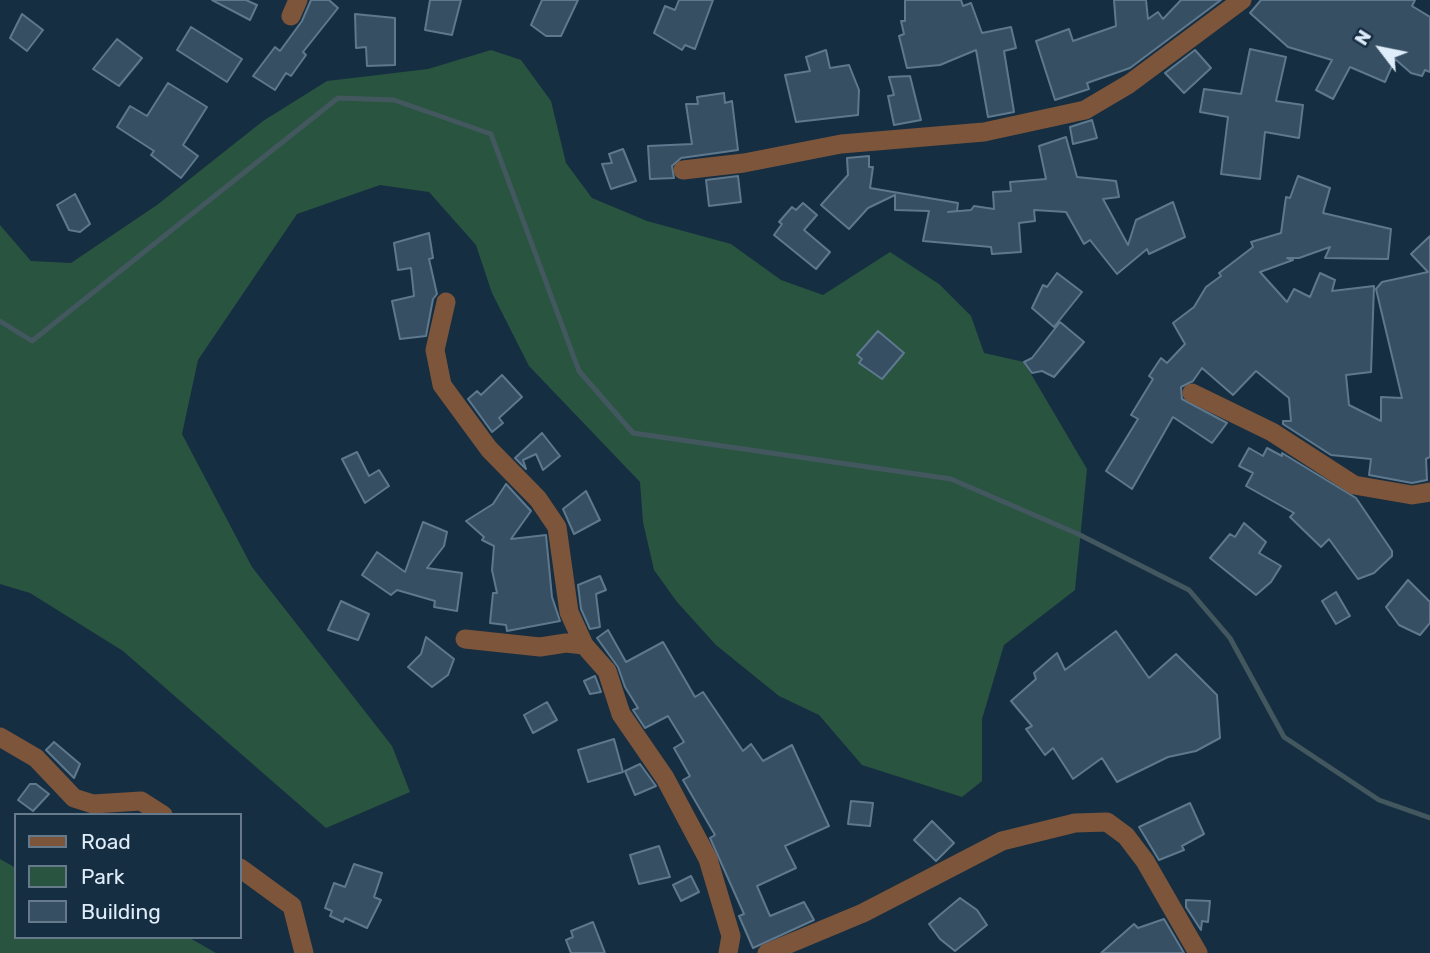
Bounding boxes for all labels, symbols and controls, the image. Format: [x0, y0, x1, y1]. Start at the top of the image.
north arrow [1346, 14, 1416, 84]
text: N [1349, 26, 1376, 50]
legend [14, 813, 242, 939]
text: Road [81, 829, 131, 854]
text: Park [81, 864, 125, 889]
text: Building [81, 899, 161, 924]

